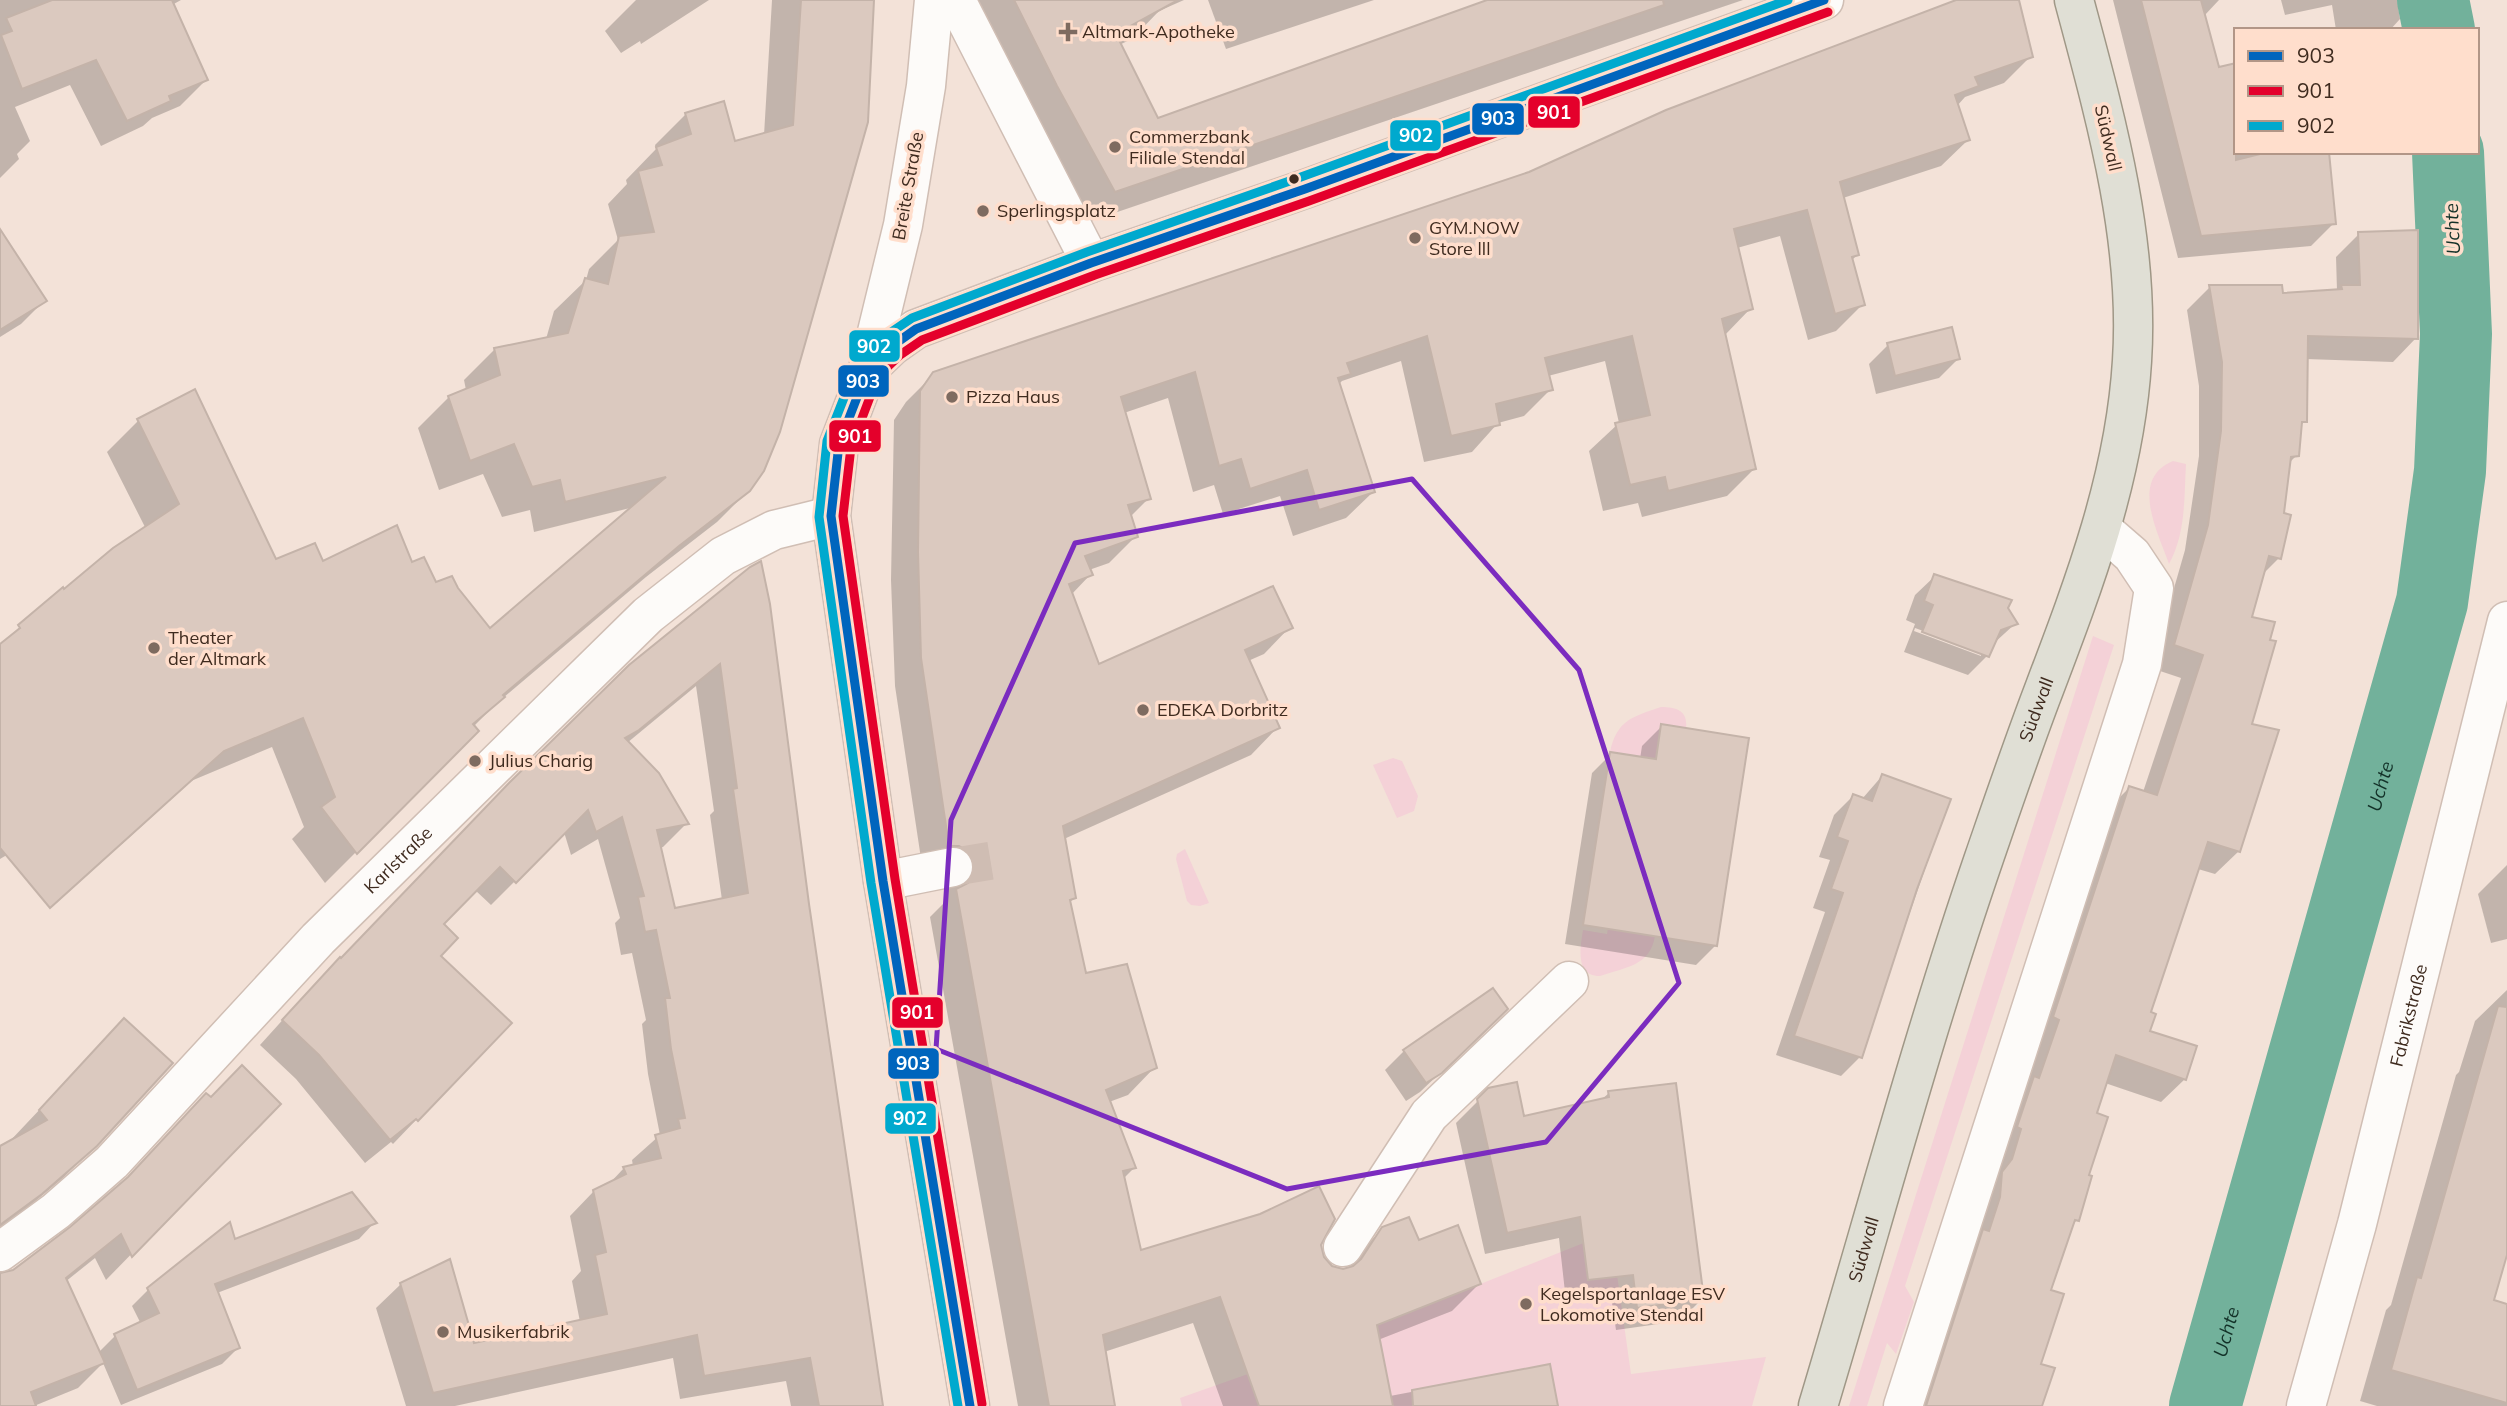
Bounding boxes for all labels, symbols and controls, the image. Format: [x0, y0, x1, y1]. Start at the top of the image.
place label: Altmark-Apotheke [1082, 20, 1235, 43]
marker: Altmark-Apotheke [1060, 24, 1076, 40]
legend [2234, 28, 2479, 154]
text: 903 [2297, 42, 2335, 68]
text: 901 [2297, 77, 2335, 103]
line badge: 901 [1527, 95, 1581, 129]
text: 901 [1537, 100, 1571, 124]
line badge: 903 [1471, 102, 1525, 136]
street label: Südwall [2090, 103, 2127, 173]
text: 903 [1481, 106, 1515, 130]
text: 902 [2297, 112, 2335, 138]
line badge: 902 [1389, 119, 1442, 152]
text: 902 [1399, 123, 1433, 147]
place label: Commerzbank Filiale Stendal [1129, 125, 1250, 169]
street label: Breite Straße [887, 130, 928, 242]
marker: Commerzbank Filiale Stendal [1107, 139, 1123, 155]
unlabelled marker [1287, 172, 1301, 186]
place label: Sperlingsplatz [997, 199, 1116, 222]
marker: Sperlingsplatz [975, 203, 991, 219]
water label: Uchte [2439, 203, 2465, 255]
place label: GYM.NOW Store lll [1429, 216, 1520, 260]
marker: GYM.NOW Store lll [1407, 230, 1423, 246]
line badge: 902 [848, 329, 901, 363]
text: 902 [857, 334, 891, 358]
line badge: 903 [837, 364, 890, 398]
text: 903 [846, 369, 880, 393]
place label: Pizza Haus [966, 385, 1060, 408]
marker: Pizza Haus [944, 389, 960, 405]
line badge: 901 [828, 419, 882, 453]
text: 901 [838, 424, 872, 448]
place label: Theater der Altmark [168, 626, 267, 670]
marker: Theater der Altmark [146, 640, 162, 656]
street label: Südwall [2013, 674, 2059, 745]
place label: EDEKA Dorbritz [1157, 698, 1288, 721]
marker: EDEKA Dorbritz [1135, 702, 1151, 718]
place label: Julius Charig [489, 749, 593, 772]
marker: Julius Charig [467, 753, 483, 769]
water label: Uchte [2361, 758, 2399, 814]
street label: Karlstraße [359, 821, 437, 898]
street label: Fabrikstraße [2385, 962, 2432, 1069]
line badge: 901 [891, 996, 944, 1029]
text: 901 [900, 1000, 934, 1024]
line badge: 903 [887, 1047, 940, 1080]
text: 903 [896, 1051, 930, 1075]
line badge: 902 [884, 1102, 937, 1135]
text: 902 [893, 1106, 927, 1130]
street label: Südwall [1843, 1214, 1884, 1285]
place label: Kegelsportanlage ESV Lokomotive Stendal [1540, 1282, 1725, 1326]
marker: Kegelsportanlage ESV Lokomotive Stendal [1518, 1296, 1534, 1312]
water label: Uchte [2207, 1304, 2244, 1360]
place label: Musikerfabrik [457, 1320, 570, 1343]
marker: Musikerfabrik [435, 1324, 451, 1340]

